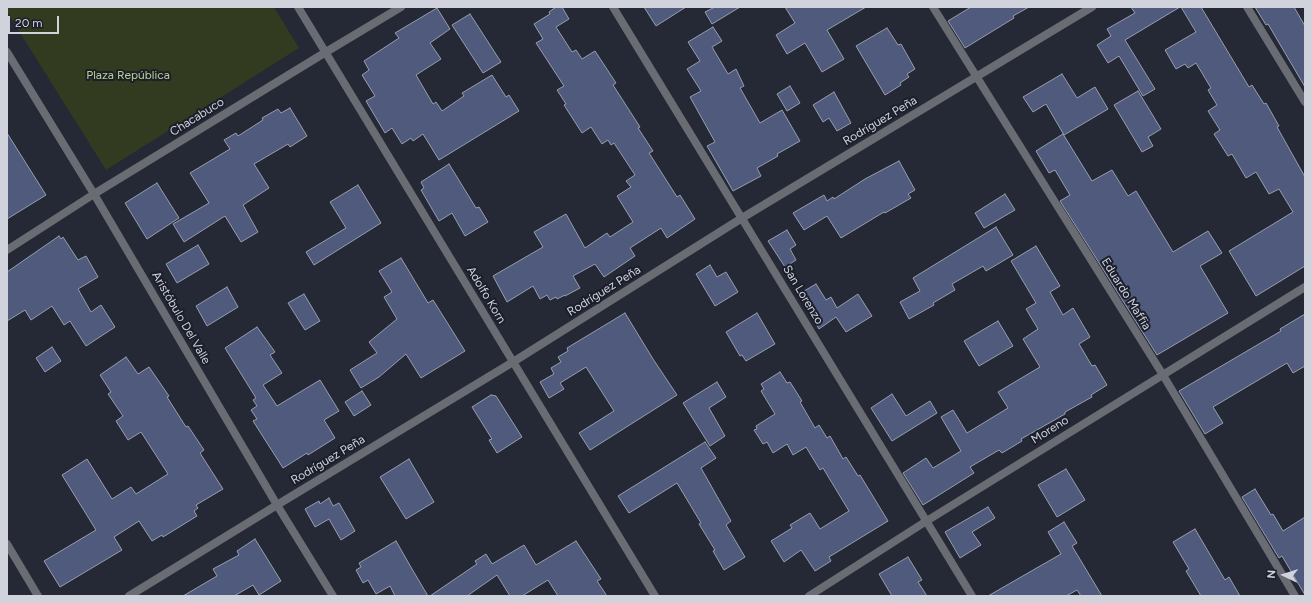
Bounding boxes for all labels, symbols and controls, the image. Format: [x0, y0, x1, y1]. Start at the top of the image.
scale bar [10, 8, 61, 34]
text: 20 m [15, 16, 43, 30]
park label: Plaza República [86, 68, 170, 82]
street label: Rodríguez Peña [840, 93, 920, 149]
street label: Chacabuco [167, 95, 227, 139]
street label: Eduardo Maffia [1098, 255, 1154, 333]
street label: Rodríguez Peña [565, 263, 643, 319]
street label: San Lorenzo [780, 263, 826, 327]
street label: Adolfo Korn [463, 264, 509, 326]
street label: Aristóbulo Del Valle [149, 269, 213, 367]
street label: Moreno [1029, 413, 1071, 447]
street label: Rodríguez Peña [288, 432, 368, 488]
north arrow [1264, 555, 1304, 595]
text: N [1265, 569, 1278, 579]

